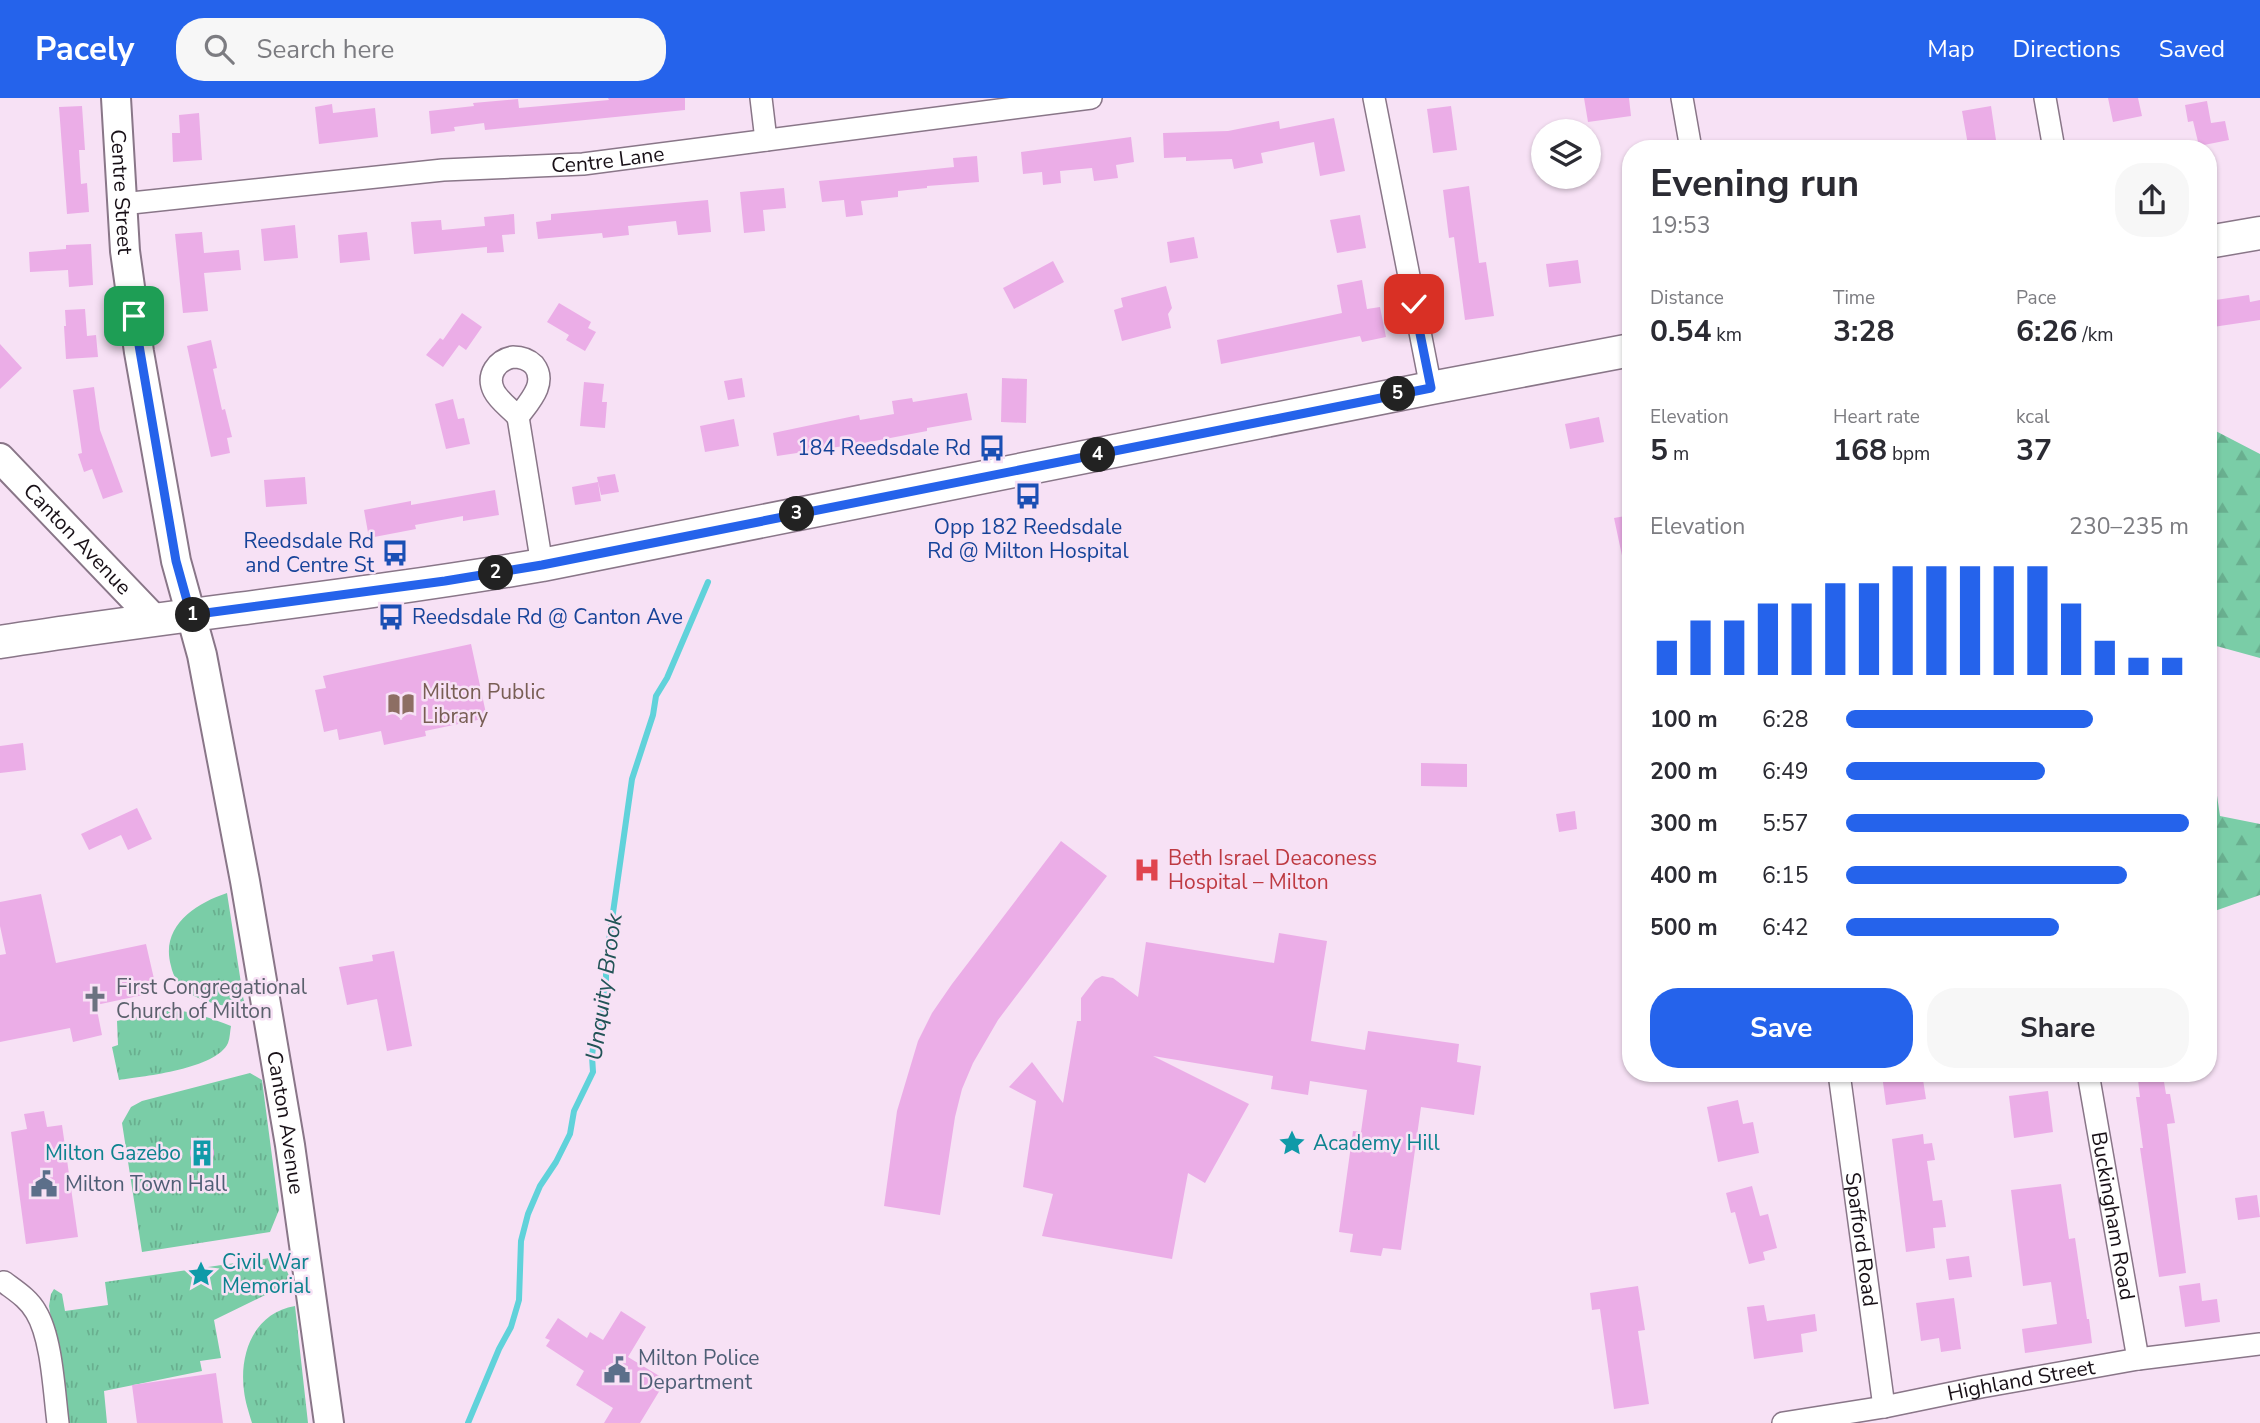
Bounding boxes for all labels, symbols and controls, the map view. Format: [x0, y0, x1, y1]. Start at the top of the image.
search box [176, 18, 666, 81]
text: Pacely [35, 27, 134, 72]
icon: search [200, 30, 238, 68]
text: Search here [256, 32, 394, 67]
text: Map [1927, 33, 1974, 65]
text: Directions [2012, 33, 2121, 65]
text: Saved [2159, 33, 2225, 65]
map controls [1531, 119, 1601, 189]
button: layers [1531, 119, 1601, 189]
street label: Centre Street [104, 129, 139, 256]
street label: Centre Lane [551, 140, 666, 179]
text: Evening run [1650, 158, 1859, 209]
button: share [2115, 163, 2189, 237]
text: 19:53 [1650, 210, 1710, 241]
pin [1384, 274, 1444, 334]
icon: check [1395, 285, 1433, 323]
text: Distance [1650, 285, 1724, 311]
text: Time [1833, 285, 1875, 311]
text: Pace [2016, 285, 2056, 311]
pin [104, 286, 164, 346]
icon: arrive [115, 297, 153, 335]
text: 0.54 [1650, 311, 1711, 352]
text: 3:28 [1833, 311, 1894, 352]
text: 6:26 [2016, 311, 2077, 352]
text: km [1711, 322, 1742, 348]
text: /km [2077, 322, 2113, 348]
pin: 5 [1380, 376, 1416, 412]
text: 5 [1392, 380, 1403, 406]
text: Elevation [1650, 404, 1729, 430]
text: Heart rate [1833, 404, 1920, 430]
text: kcal [2016, 404, 2050, 430]
text: 5 [1650, 430, 1668, 471]
text: 168 [1833, 430, 1887, 471]
text: 37 [2016, 430, 2052, 471]
bus stop icon: 184 Reedsdale Rd [977, 433, 1007, 463]
place label: 184 Reedsdale Rd [797, 434, 971, 462]
pin: 4 [1080, 438, 1116, 472]
text: 4 [1092, 441, 1103, 467]
text: m [1668, 441, 1689, 467]
text: bpm [1887, 441, 1930, 467]
street label: Canton Avenue [17, 477, 138, 601]
bus stop icon: Opp 182 Reedsdale Rd @ Milton Hospital [1013, 481, 1043, 511]
pin: 3 [780, 496, 814, 532]
text: 3 [791, 500, 802, 526]
text: Elevation [1650, 511, 1745, 542]
text: 230–235 m [2069, 511, 2189, 542]
place label: Opp 182 Reedsdale Rd @ Milton Hospital [927, 513, 1129, 565]
place label: Reedsdale Rd and Centre St [243, 527, 375, 579]
bus stop icon: Reedsdale Rd and Centre St [380, 538, 410, 568]
pin: 2 [478, 556, 514, 590]
text: 2 [490, 559, 501, 585]
pin: 1 [176, 598, 210, 632]
text: 1 [187, 601, 198, 627]
bus stop icon: Reedsdale Rd @ Canton Ave [376, 602, 406, 632]
place label: Reedsdale Rd @ Canton Ave [412, 603, 683, 631]
place label: Milton Public Library [422, 678, 545, 730]
library icon: Milton Public Library [386, 689, 416, 719]
text: 100 m [1650, 704, 1718, 735]
text: 6:28 [1762, 704, 1809, 735]
text: 200 m [1650, 756, 1718, 787]
text: 6:49 [1762, 756, 1809, 787]
text: 300 m [1650, 808, 1718, 839]
text: 5:57 [1762, 808, 1809, 839]
place label: Beth Israel Deaconess Hospital – Milton [1168, 844, 1377, 896]
hospital icon: Beth Israel Deaconess Hospital – Milton [1132, 855, 1162, 885]
text: 400 m [1650, 860, 1718, 891]
text: 6:15 [1762, 860, 1809, 891]
water label: Unquity Brook [578, 911, 630, 1062]
text: 500 m [1650, 912, 1718, 943]
text: 6:42 [1762, 912, 1809, 943]
place label: First Congregational Church of Milton [116, 973, 308, 1025]
church icon: First Congregational Church of Milton [80, 984, 110, 1014]
button: Save [1650, 988, 1913, 1068]
button: Share [1927, 988, 2189, 1068]
street label: Canton Avenue [260, 1049, 311, 1196]
place icon: Academy Hill [1277, 1128, 1307, 1158]
place label: Academy Hill [1313, 1129, 1441, 1157]
street label: Buckingham Road [2084, 1129, 2141, 1302]
building icon: Milton Gazebo [187, 1138, 217, 1168]
place label: Milton Gazebo [45, 1139, 181, 1167]
public building icon: Milton Town Hall [29, 1169, 59, 1199]
place label: Milton Town Hall [65, 1170, 228, 1198]
street label: Spafford Road [1839, 1171, 1884, 1308]
place label: Civil War Memorial [222, 1248, 311, 1300]
place icon: Civil War Memorial [186, 1259, 216, 1289]
place label: Milton Police Department [638, 1344, 759, 1396]
street label: Highland Street [1945, 1353, 2098, 1408]
public building icon: Milton Police Department [602, 1355, 632, 1385]

